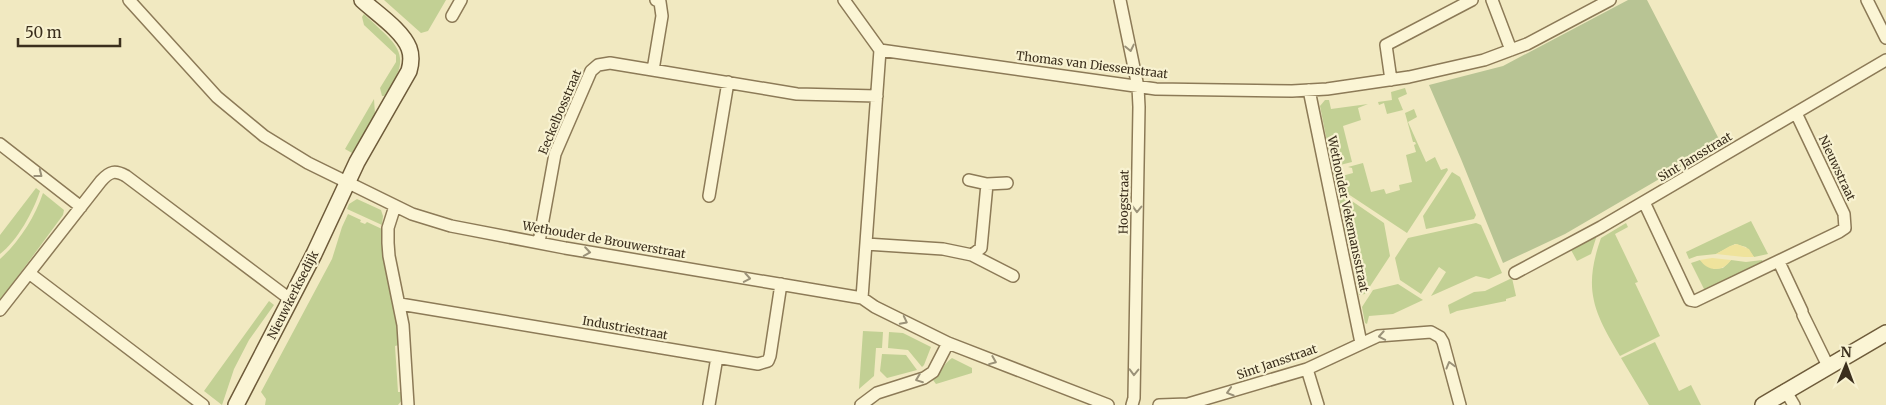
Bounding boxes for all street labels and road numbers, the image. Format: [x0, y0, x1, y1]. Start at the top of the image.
street label: Thomas van Diessenstraat [1015, 48, 1169, 81]
street label: Eeckelbosstraat [535, 67, 584, 157]
street label: Sint Jansstraat [1655, 128, 1735, 185]
street label: Wethouder Vekemansstraat [1324, 133, 1372, 294]
street label: Nieuwstraat [1816, 133, 1859, 203]
street label: Hoogstraat [1115, 169, 1132, 234]
street label: Wethouder de Brouwerstraat [520, 218, 687, 261]
street label: Nieuwkerksedijk [264, 248, 322, 342]
street label: Industriestraat [581, 313, 669, 342]
street label: Sint Jansstraat [1235, 341, 1319, 382]

